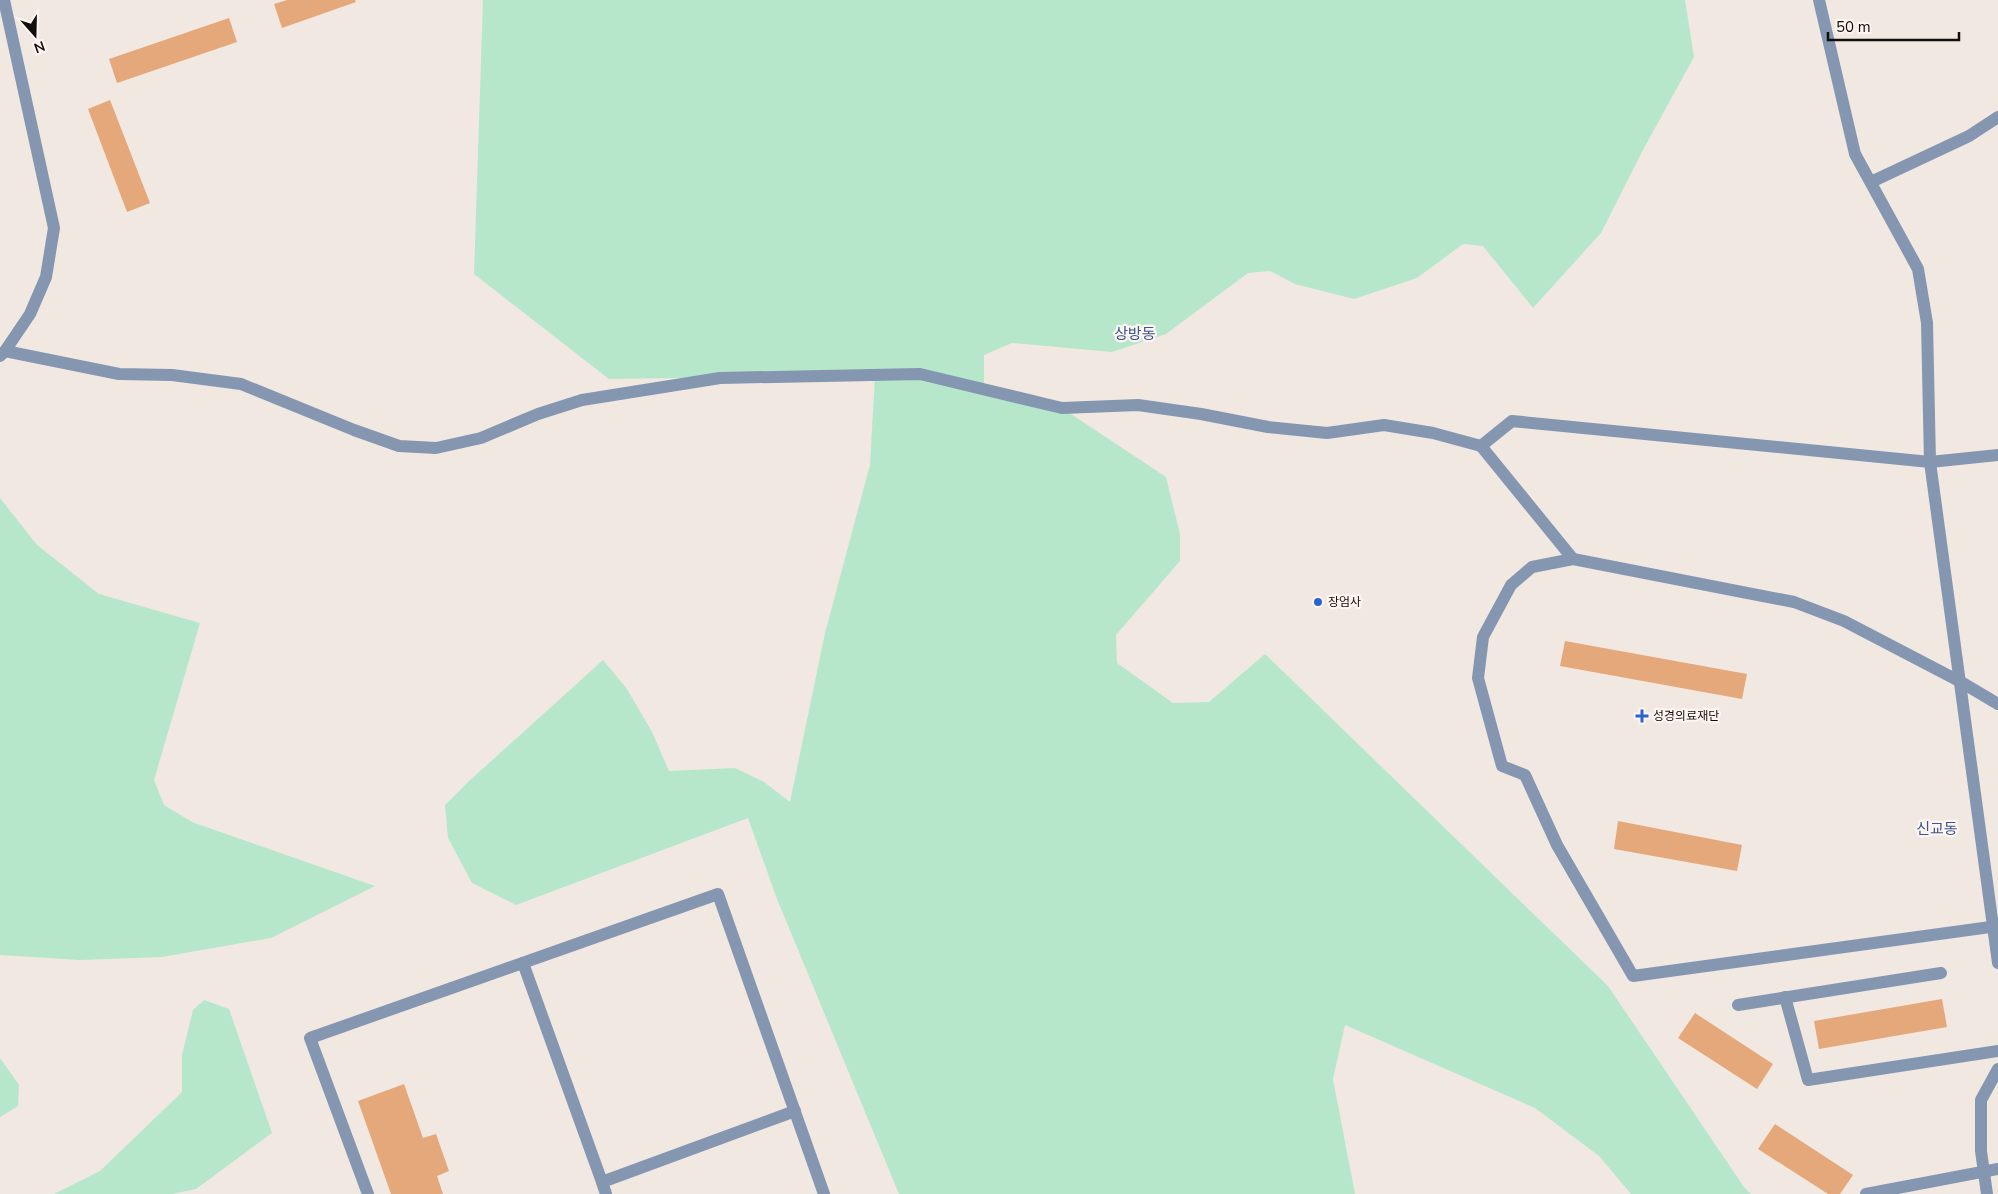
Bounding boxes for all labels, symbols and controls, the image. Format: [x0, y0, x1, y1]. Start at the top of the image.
north arrow [10, 10, 60, 60]
scale bar [1828, 10, 1959, 42]
text: 50 m [1836, 17, 1871, 37]
text: N [31, 36, 47, 57]
district label: 상방동 [1114, 324, 1156, 344]
place label: 장엄사 [1328, 594, 1361, 610]
marker: 장엄사 [1312, 596, 1324, 608]
place label: 성경의료재단 [1653, 708, 1719, 724]
marker: 성경의료재단 [1635, 709, 1649, 723]
district label: 신교동 [1916, 819, 1958, 839]

